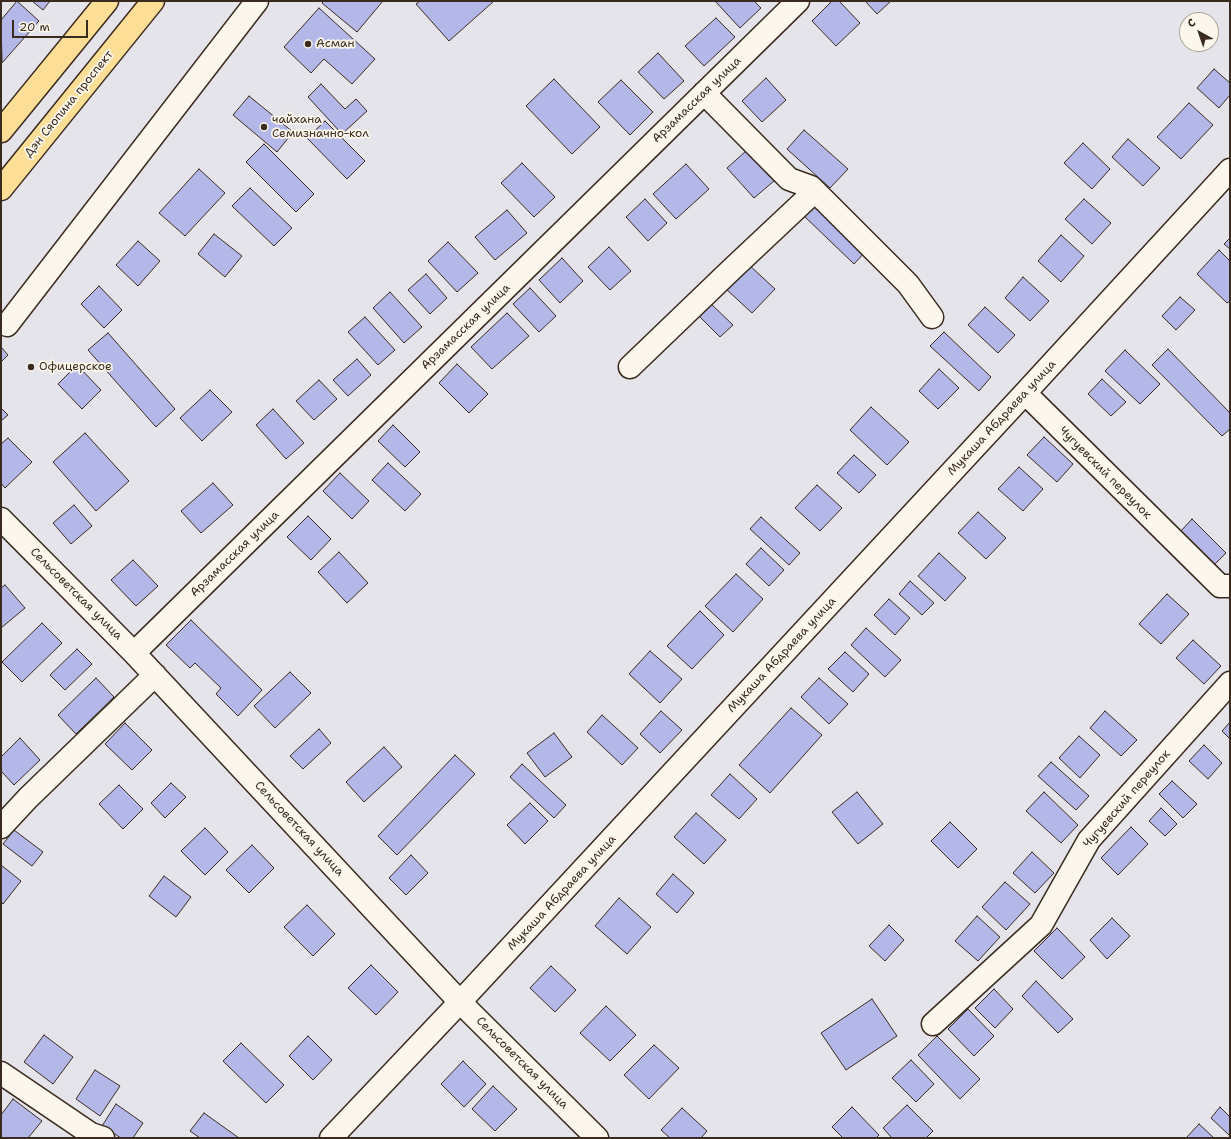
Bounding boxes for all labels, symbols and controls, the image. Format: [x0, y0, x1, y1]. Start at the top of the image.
scale bar [14, 12, 90, 38]
north arrow [1179, 12, 1219, 52]
text: С [1184, 15, 1199, 31]
text: 20 m [19, 19, 50, 35]
place label: Асман [316, 37, 355, 51]
marker: Асман [303, 39, 313, 49]
street label: Дэн Сяопина проспект [21, 48, 117, 160]
street label: Арзамасская улица [650, 54, 744, 146]
place label: чайхана Семизначно-кол [272, 113, 369, 141]
marker: чайхана Семизначно-кол [259, 122, 269, 132]
street label: Арзамасская улица [419, 281, 513, 373]
street label: Мукаша Абдраева улица [945, 357, 1059, 479]
place label: Офицерское [39, 360, 112, 374]
marker: Офицерское [26, 362, 36, 372]
street label: Чугуевский переулок [1056, 424, 1154, 522]
street label: Арзамасская улица [188, 508, 282, 600]
street label: Сельсоветская улица [27, 545, 125, 643]
street label: Мукаша Абдраева улица [725, 594, 839, 716]
street label: Чугуевский переулок [1081, 747, 1173, 851]
street label: Сельсоветская улица [251, 779, 347, 879]
street label: Мукаша Абдраева улица [505, 832, 619, 954]
street label: Сельсоветская улица [473, 1014, 571, 1112]

